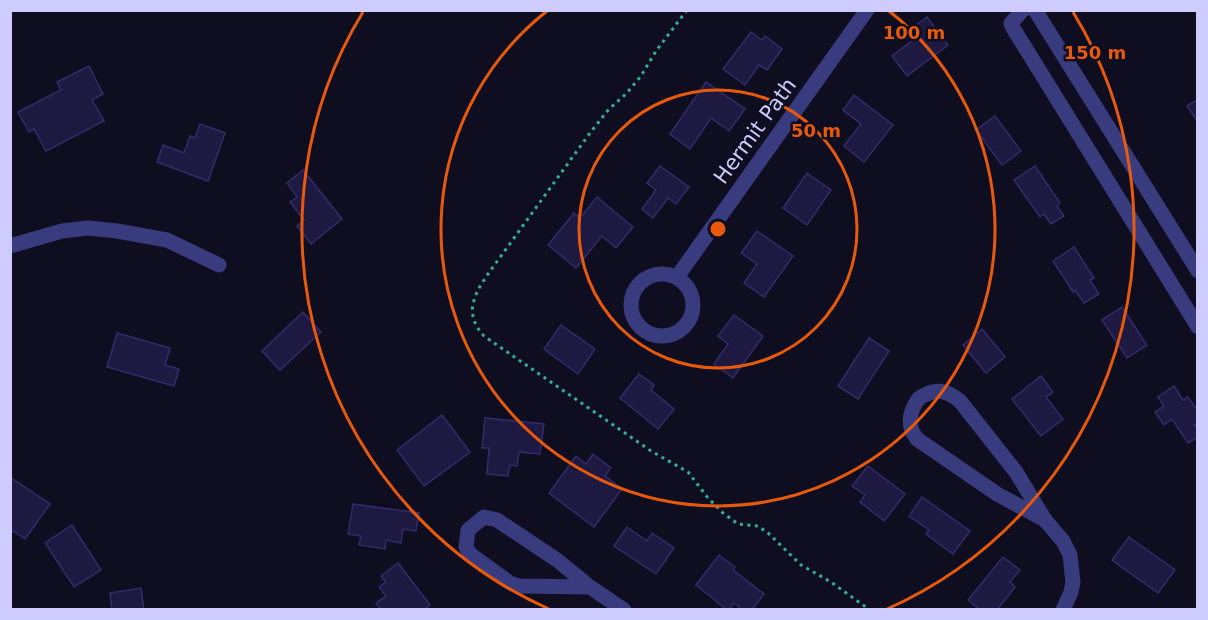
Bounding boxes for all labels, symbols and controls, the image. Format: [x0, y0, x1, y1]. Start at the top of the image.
text: 100 m [883, 22, 945, 43]
text: 150 m [1064, 42, 1126, 63]
street label: Hermit Path [709, 74, 801, 188]
text: 50 m [791, 120, 841, 141]
centre of rings [708, 219, 728, 239]

